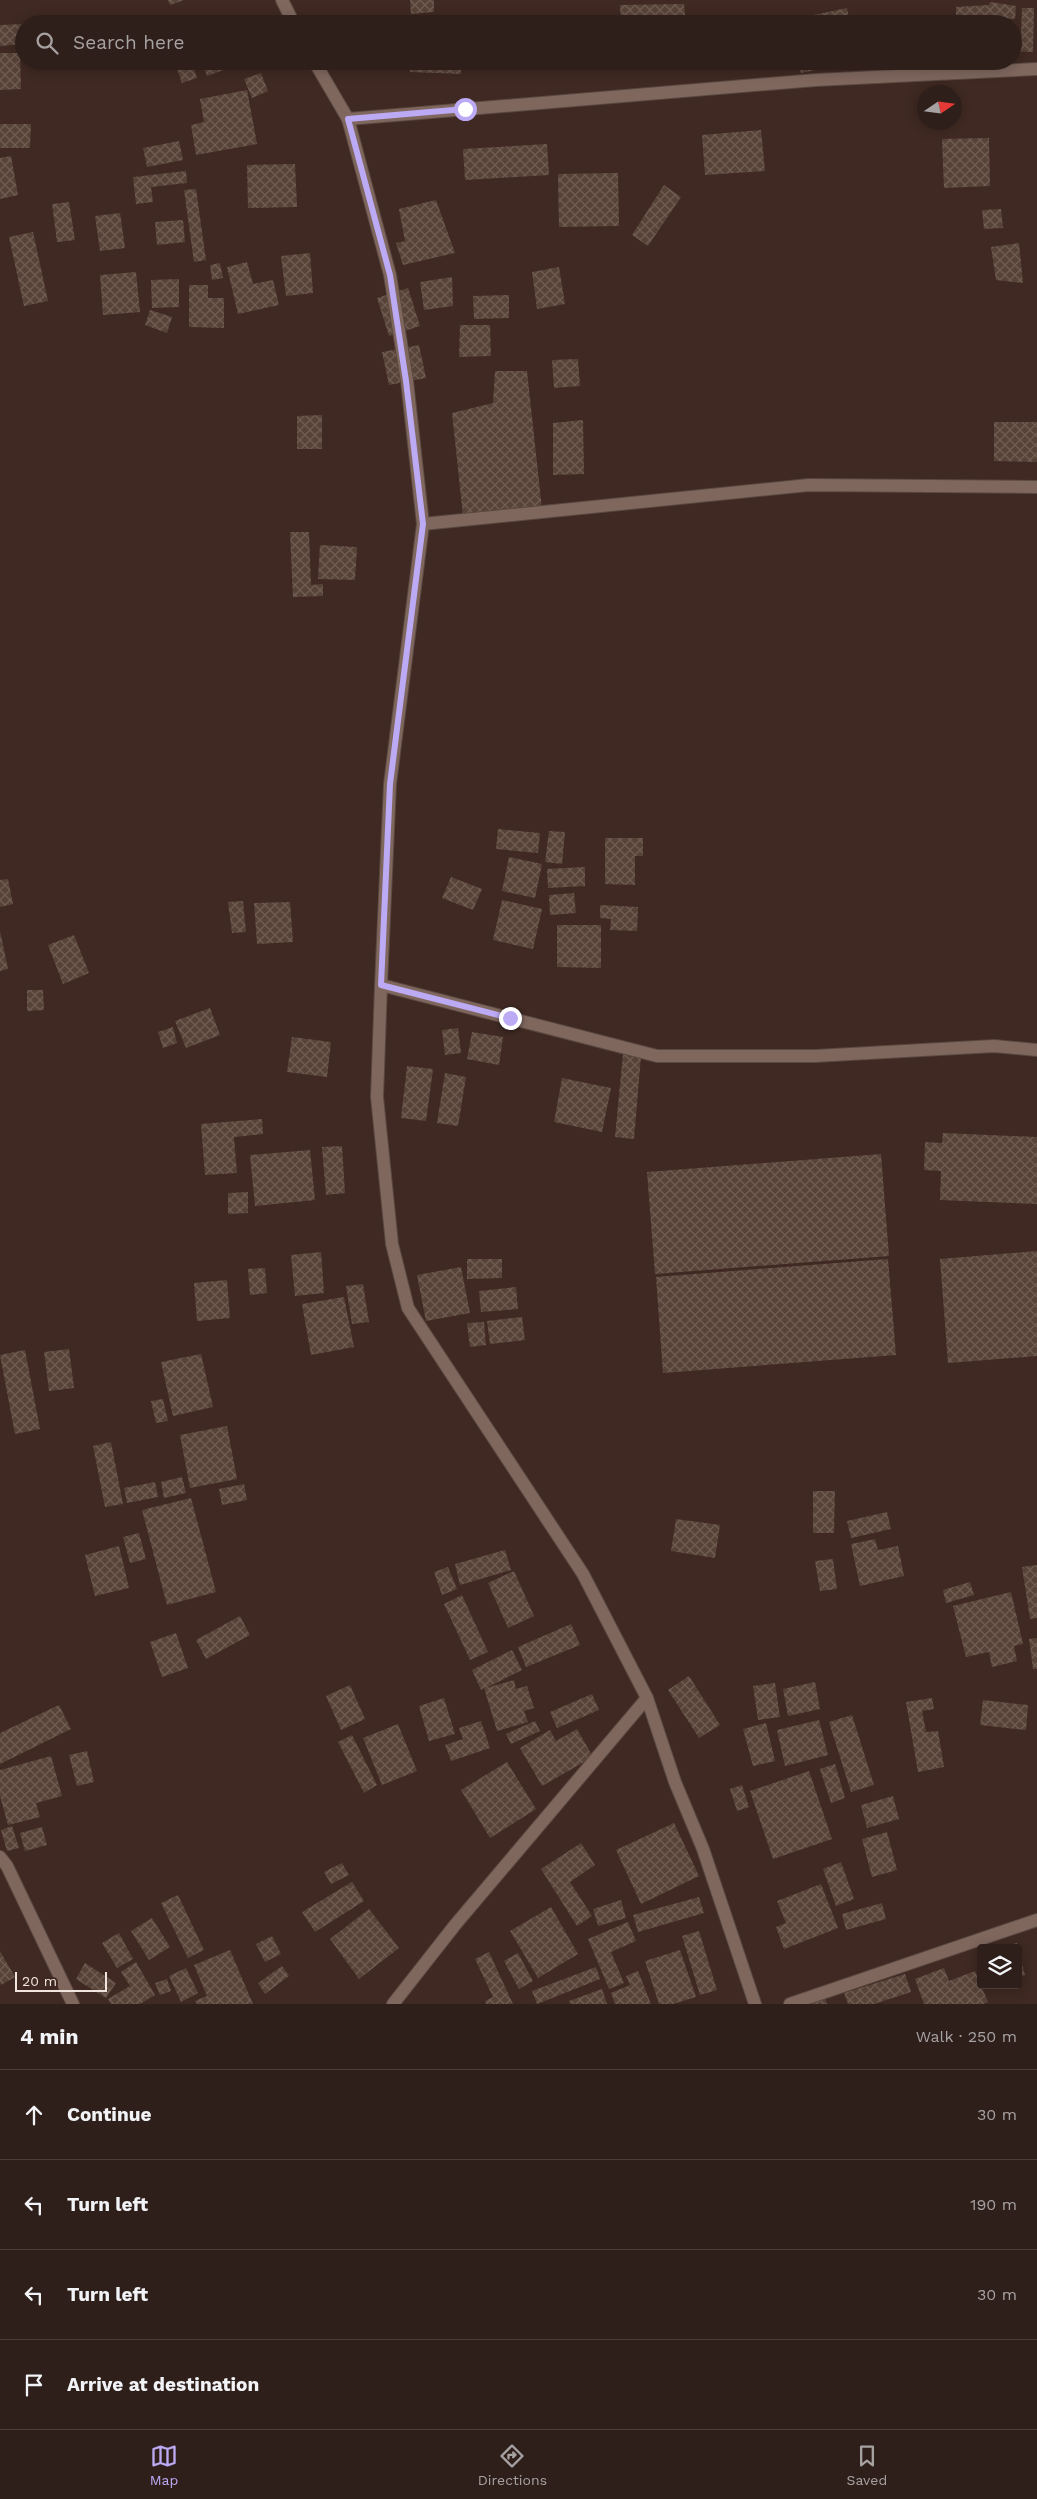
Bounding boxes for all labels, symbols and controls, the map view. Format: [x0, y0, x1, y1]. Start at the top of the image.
search box [15, 15, 1022, 70]
icon: search [33, 29, 61, 57]
text: Search here [73, 31, 184, 54]
north arrow [917, 85, 962, 130]
route start [454, 98, 477, 121]
route end [499, 1007, 522, 1030]
map controls [977, 1944, 1022, 1989]
button: layers [977, 1944, 1022, 1989]
scale bar [15, 1969, 108, 1992]
text: 20 m [22, 1973, 57, 1989]
text: 4 min [20, 2024, 78, 2049]
text: Walk · 250 m [916, 2027, 1017, 2046]
icon: ahead [20, 2101, 48, 2129]
text: Continue [67, 2103, 151, 2126]
text: 30 m [977, 2105, 1017, 2124]
icon: left [20, 2191, 48, 2219]
text: Turn left [67, 2193, 148, 2216]
text: 190 m [970, 2195, 1017, 2214]
icon: left [20, 2281, 48, 2309]
text: Turn left [67, 2283, 148, 2306]
text: 30 m [977, 2285, 1017, 2304]
icon: arrive [20, 2371, 48, 2399]
text: Arrive at destination [67, 2373, 259, 2396]
tab: Map [150, 2442, 178, 2488]
tab: Directions [478, 2442, 547, 2488]
tab: Saved [847, 2442, 887, 2488]

